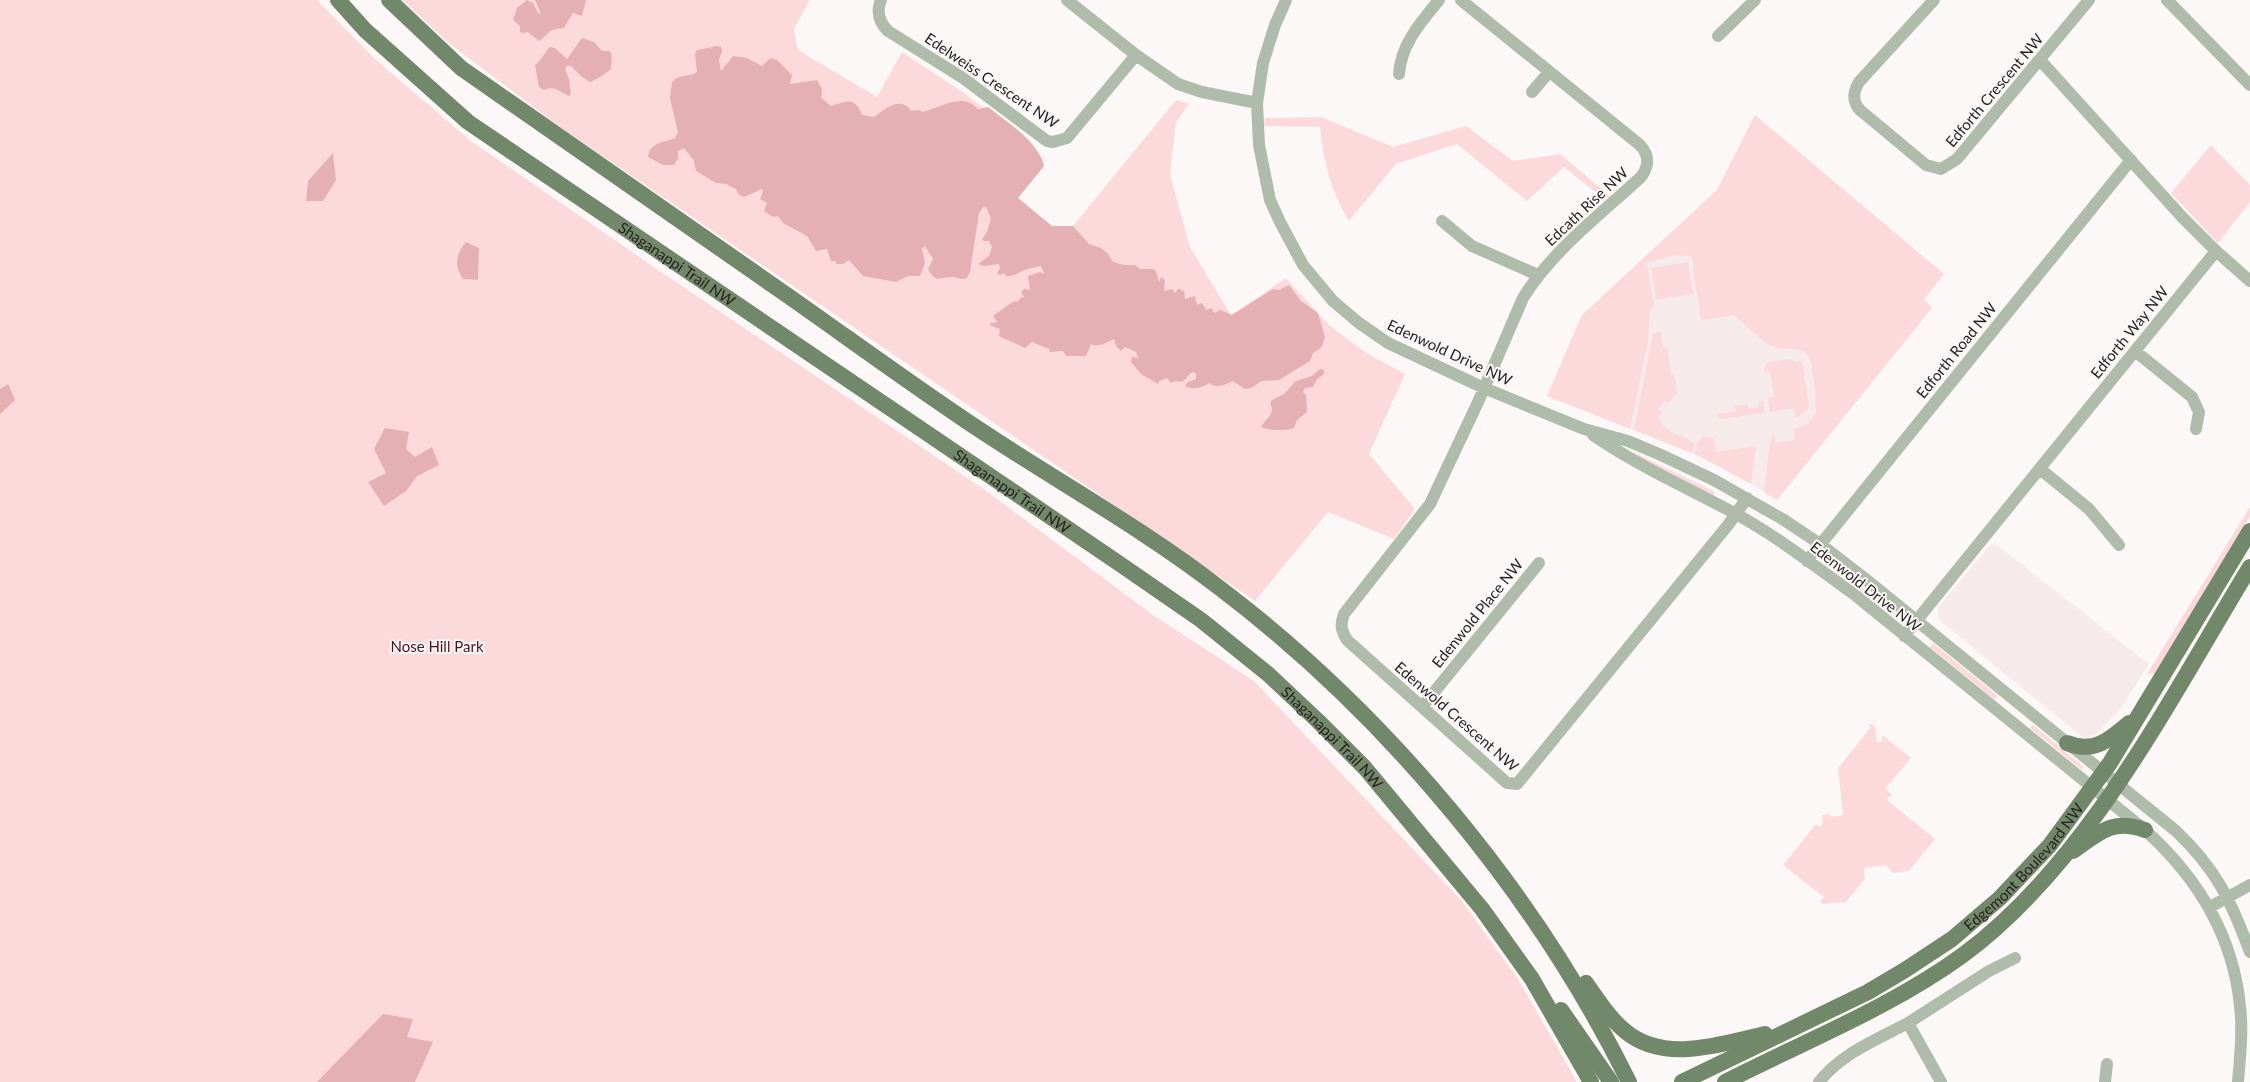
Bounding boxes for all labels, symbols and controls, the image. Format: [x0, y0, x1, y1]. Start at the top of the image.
street label: Edelweiss Crescent NW [922, 29, 1063, 132]
street label: Edforth Crescent NW [1941, 29, 2047, 150]
street label: Edcath Rise NW [1541, 163, 1632, 249]
street label: Shaganappi Trail NW [615, 218, 739, 310]
street label: Edforth Way NW [2086, 282, 2172, 382]
street label: Edforth Road NW [1912, 298, 2000, 401]
street label: Edenwold Drive NW [1385, 315, 1516, 389]
street label: Shaganappi Trail NW [951, 445, 1074, 537]
street label: Edenwold Drive NW [1807, 537, 1925, 635]
street label: Edenwold Place NW [1428, 555, 1527, 671]
park label: Nose Hill Park [390, 637, 484, 655]
street label: Edenwold Crescent NW [1392, 657, 1523, 775]
street label: Shaganappi Trail NW [1278, 682, 1387, 792]
street label: Edgemont Boulevard NW [1960, 799, 2087, 934]

